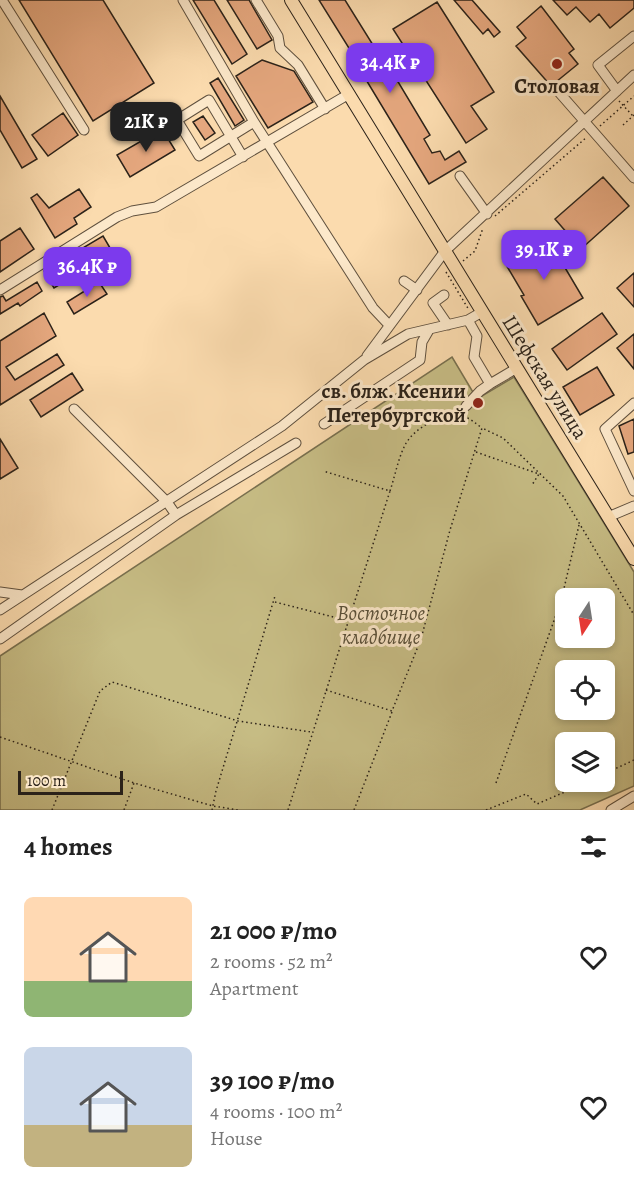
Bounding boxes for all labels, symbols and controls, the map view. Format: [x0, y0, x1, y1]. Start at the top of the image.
pin: 34.4K ₽ [335, 43, 445, 94]
text: 34.4K ₽ [360, 49, 420, 76]
marker: Столовая [550, 57, 564, 71]
place label: Столовая [514, 72, 600, 100]
pin: 21K ₽ [104, 102, 188, 153]
text: 21K ₽ [124, 108, 168, 135]
pin: 39.1K ₽ [489, 230, 599, 281]
text: 39.1K ₽ [515, 236, 573, 263]
pin: 36.4K ₽ [32, 247, 142, 298]
text: 36.4K ₽ [57, 253, 117, 280]
street label: Шефская улица [496, 310, 595, 445]
place label: св. блж. Ксении Петербургской [321, 377, 466, 429]
marker: св. блж. Ксении Петербургской [471, 396, 485, 410]
north arrow [555, 588, 615, 648]
map controls [555, 588, 615, 792]
park label: Восточное кладбище [337, 599, 426, 651]
button: locate [555, 660, 615, 720]
button: layers [555, 732, 615, 792]
scale bar [18, 768, 123, 796]
text: 100 m [27, 770, 66, 792]
text: 4 homes [24, 829, 113, 864]
icon: filters [577, 830, 610, 863]
text: 21 000 ₽/mo [210, 913, 337, 948]
icon: home [72, 921, 144, 993]
icon: heart [577, 941, 610, 974]
text: 2 rooms · 52 m² [210, 948, 333, 975]
text: Apartment [210, 975, 299, 1002]
text: 39 100 ₽/mo [210, 1063, 335, 1098]
icon: home [72, 1071, 144, 1143]
icon: heart [577, 1091, 610, 1124]
text: 4 rooms · 100 m² [210, 1098, 342, 1125]
text: House [210, 1125, 262, 1152]

